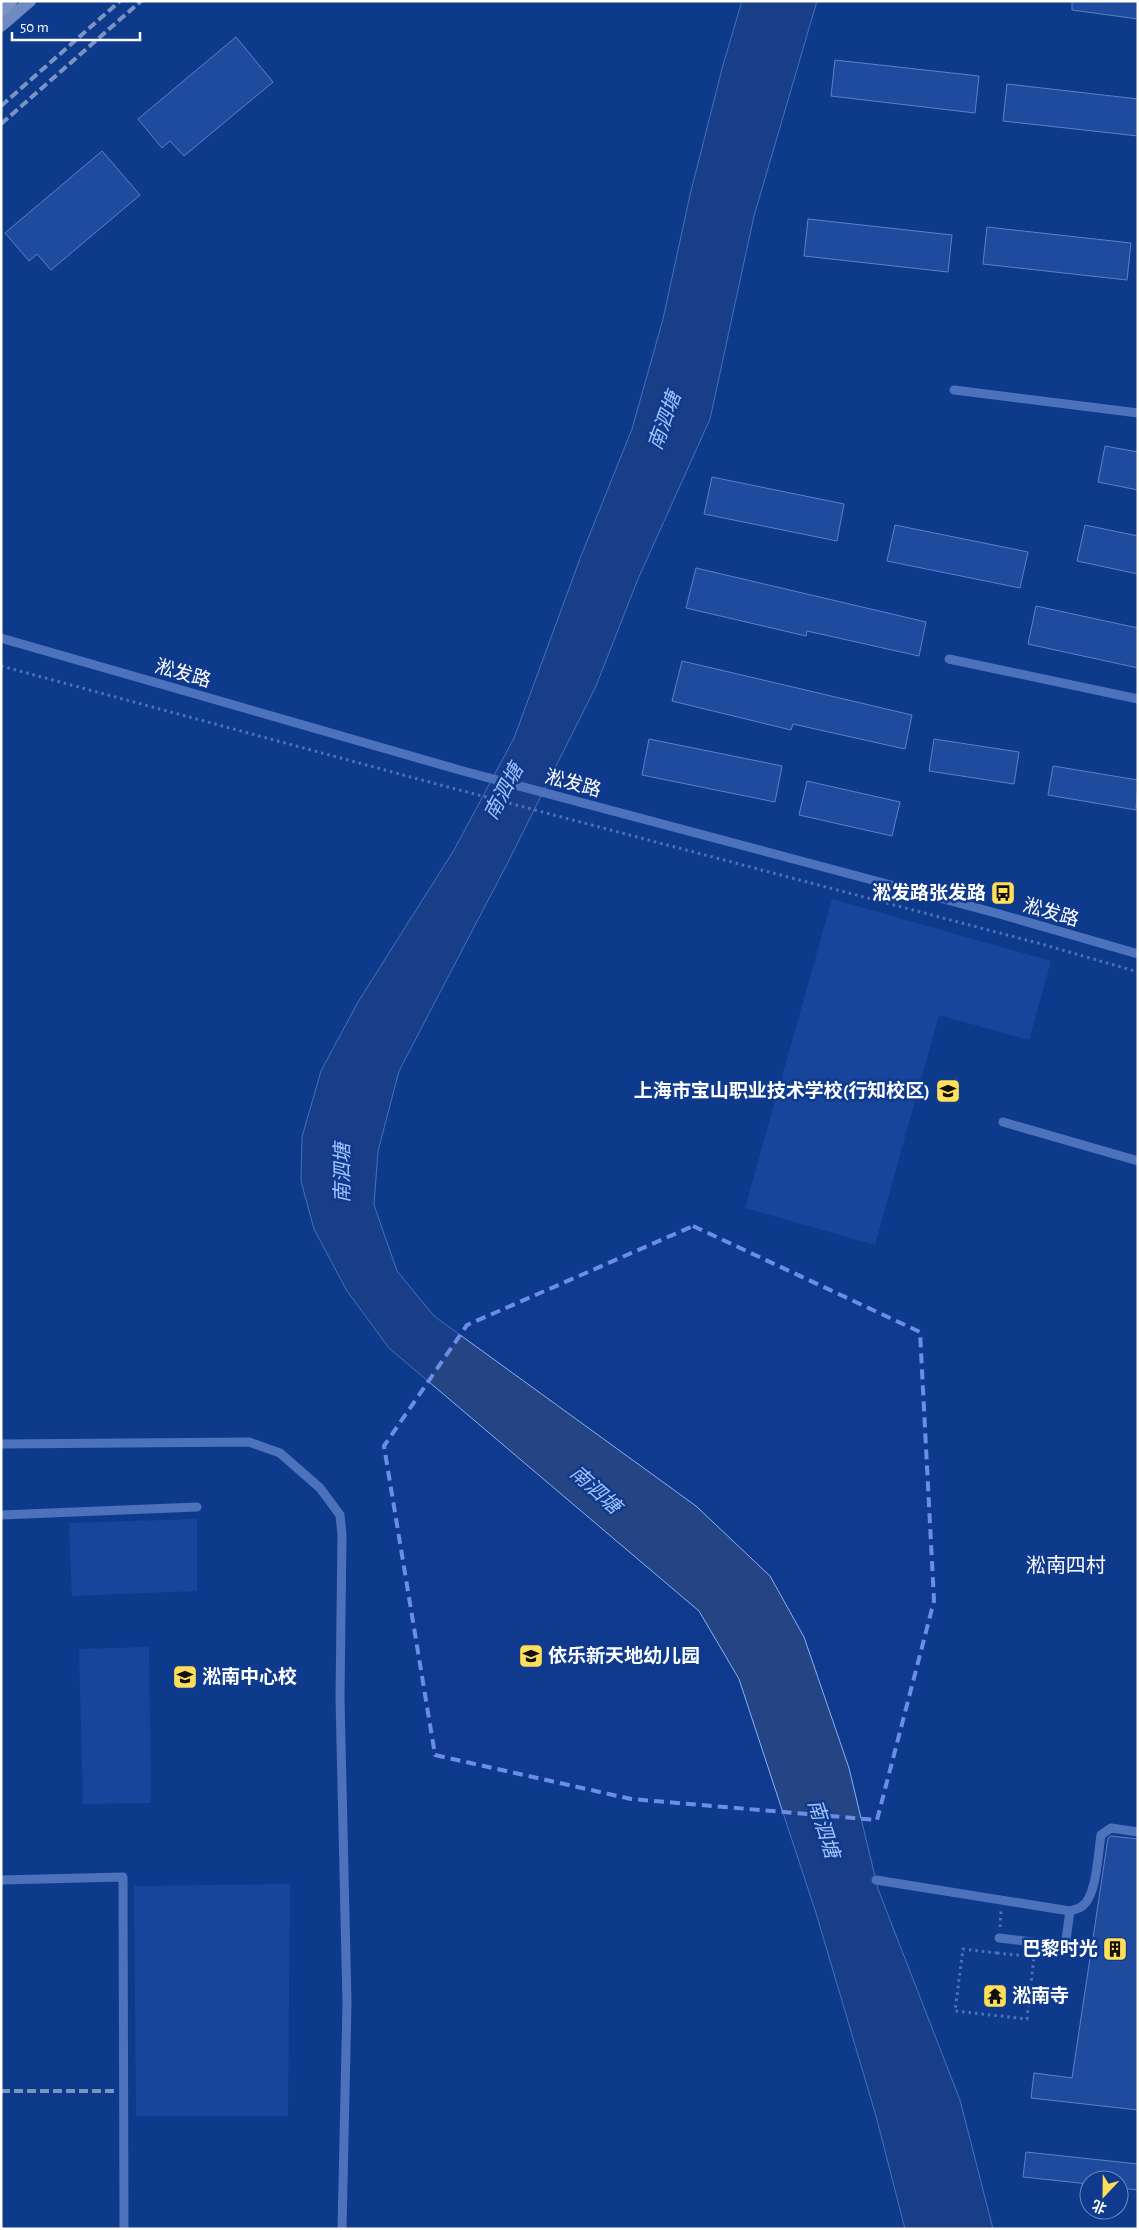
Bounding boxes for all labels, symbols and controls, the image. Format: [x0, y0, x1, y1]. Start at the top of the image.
scale bar [12, 10, 140, 42]
text: 50 m [20, 20, 49, 35]
water label: 南泗塘 [644, 386, 686, 453]
street label: 淞发路 [153, 656, 213, 691]
water label: 南泗塘 [480, 758, 528, 823]
street label: 淞发路 [543, 766, 603, 801]
bus stop icon: 淞发路张发路 [990, 880, 1016, 906]
place label: 淞发路张发路 [872, 882, 986, 903]
street label: 淞发路 [1021, 895, 1081, 930]
school or university icon: 上海市宝山职业技术学校(行知校区) [935, 1078, 961, 1104]
place label: 上海市宝山职业技术学校(行知校区) [634, 1080, 930, 1101]
water label: 南泗塘 [332, 1140, 353, 1203]
water label: 南泗塘 [566, 1462, 627, 1520]
district label: 淞南四村 [1026, 1555, 1106, 1576]
school or university icon: 依乐新天地幼儿园 [518, 1643, 544, 1669]
place label: 依乐新天地幼儿园 [548, 1645, 700, 1666]
school or university icon: 淞南中心校 [172, 1664, 198, 1690]
place label: 淞南中心校 [202, 1666, 297, 1687]
water label: 南泗塘 [804, 1797, 844, 1863]
building icon: 巴黎时光 [1102, 1936, 1128, 1962]
place label: 巴黎时光 [1022, 1939, 1098, 1959]
temple icon: 淞南寺 [982, 1983, 1008, 2009]
place label: 淞南寺 [1012, 1985, 1069, 2006]
north arrow [1079, 2170, 1129, 2220]
text: 北 [1090, 2197, 1109, 2216]

